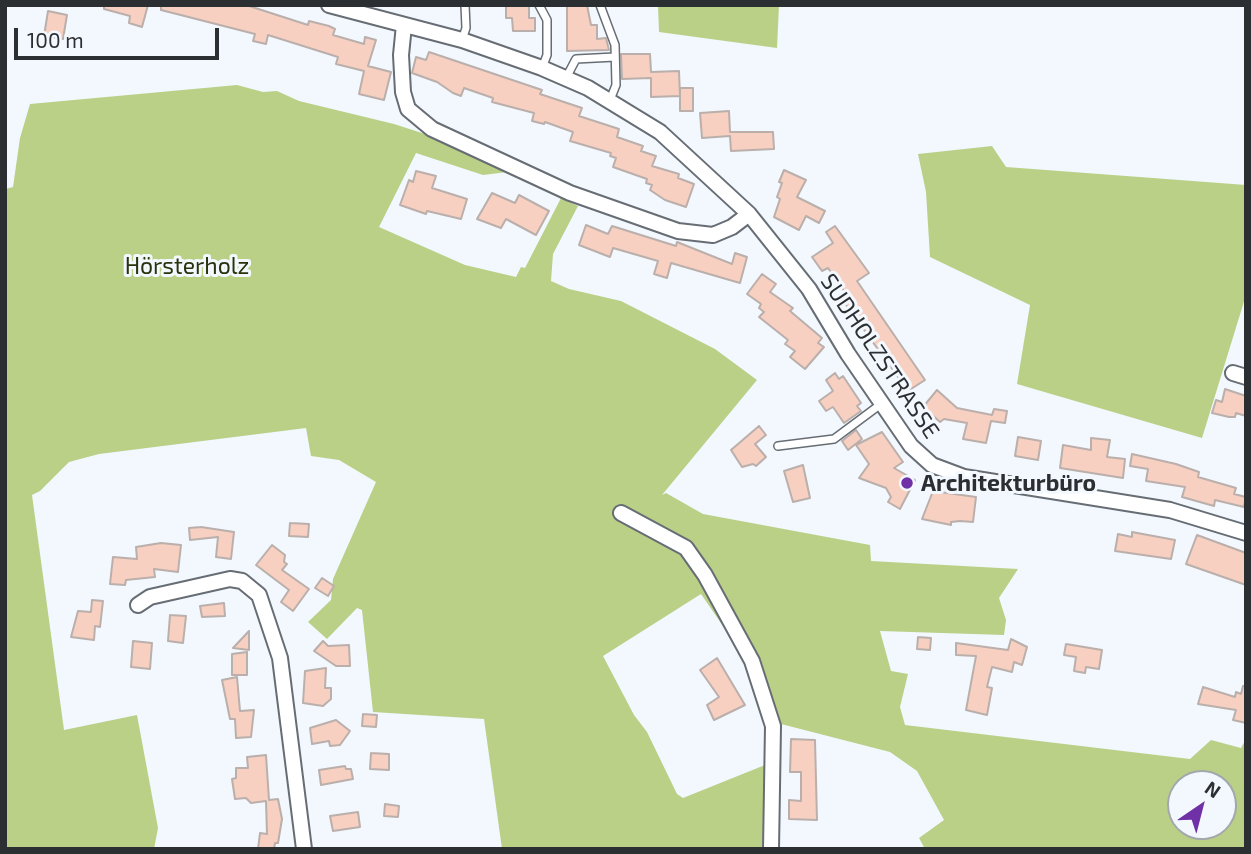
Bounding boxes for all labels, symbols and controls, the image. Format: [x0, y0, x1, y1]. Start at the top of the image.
scale bar [18, 14, 222, 58]
text: 100 m [27, 27, 84, 52]
park label: Hörsterholz [125, 252, 249, 280]
street label: SUDHOLZSTRASSE [815, 268, 945, 444]
place label: Architekturbüro [921, 469, 1096, 497]
marker: Architekturbüro [899, 475, 915, 491]
north arrow [1167, 770, 1237, 840]
text: N [1201, 776, 1225, 802]

